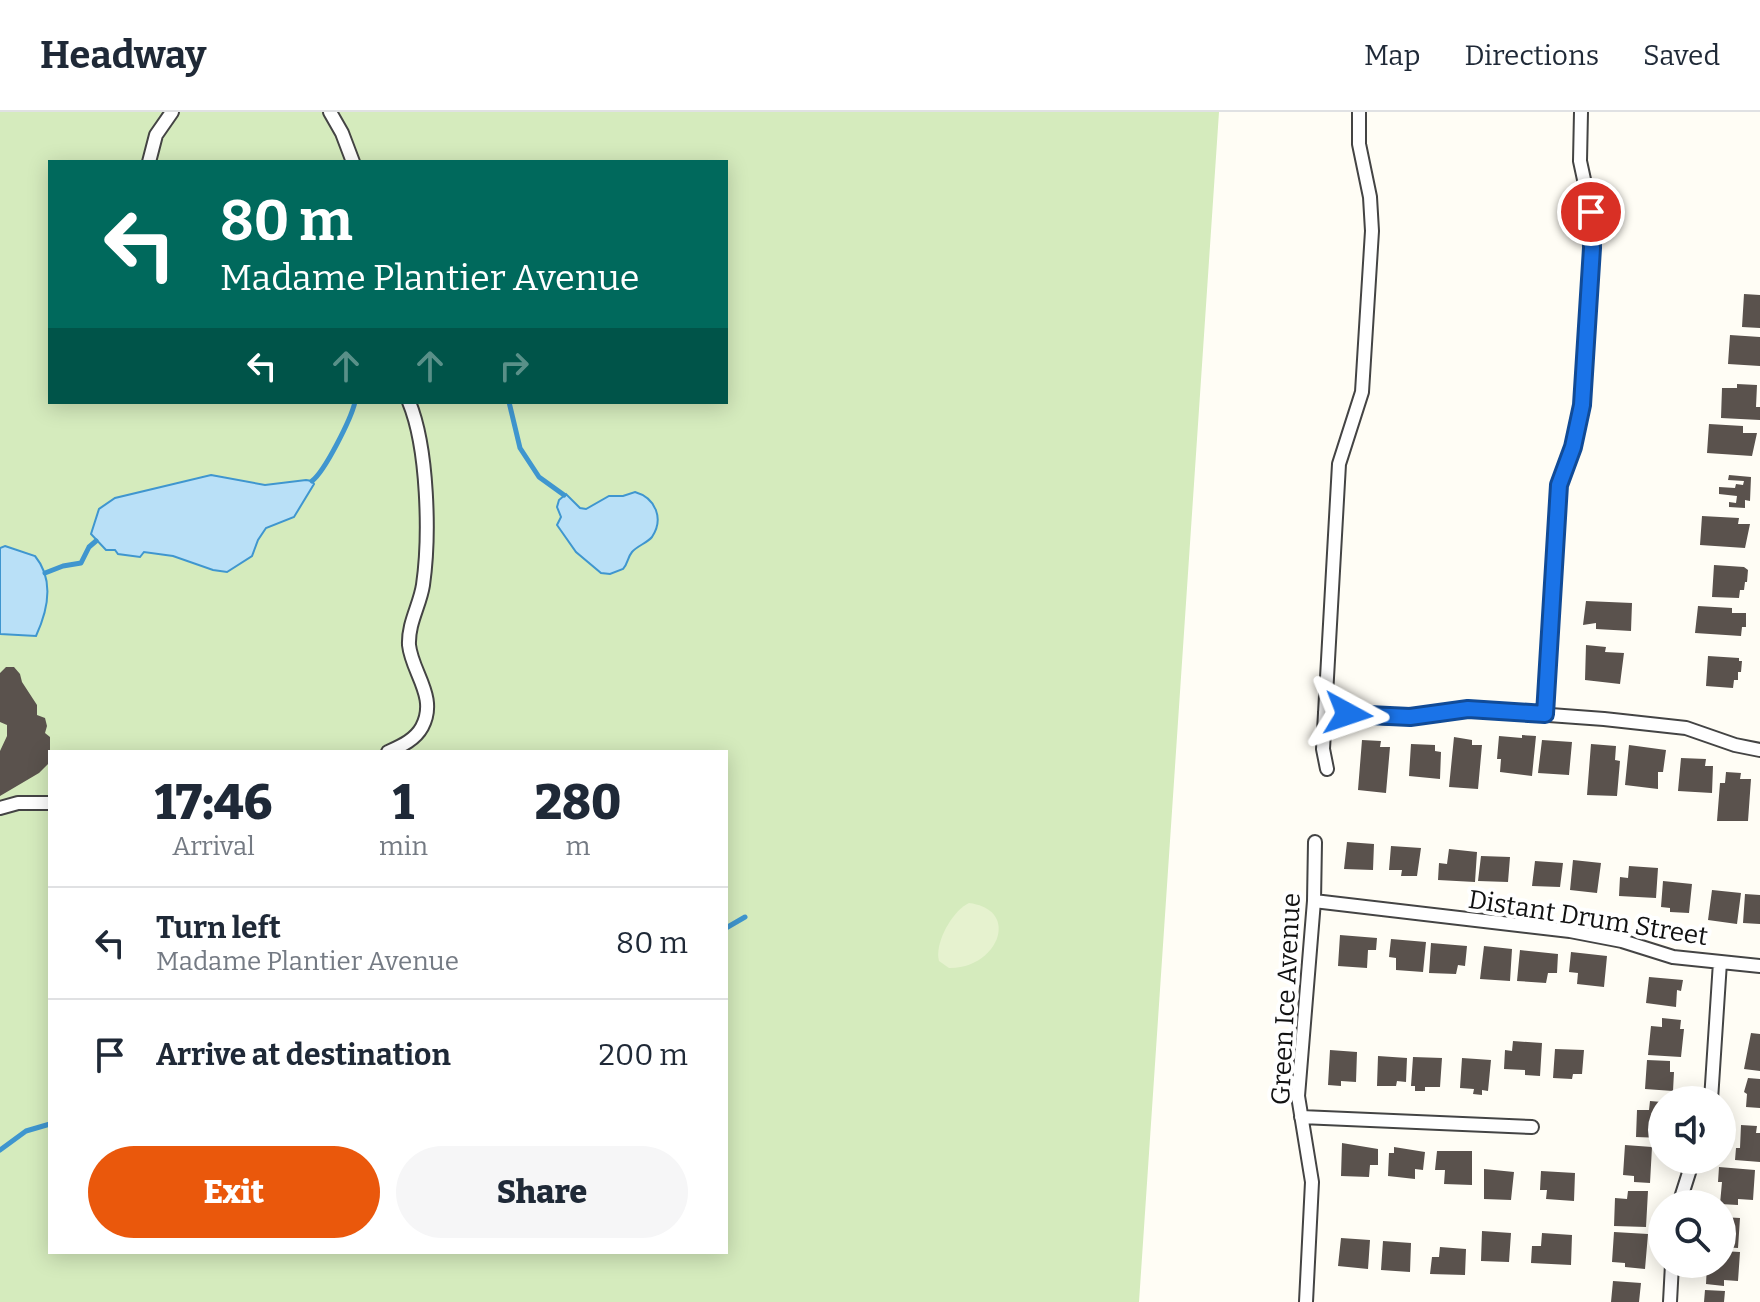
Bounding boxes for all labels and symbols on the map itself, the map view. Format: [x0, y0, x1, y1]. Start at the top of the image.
pin [1557, 178, 1625, 246]
position arrow [1306, 672, 1390, 756]
street label: Distant Drum Street [1466, 884, 1711, 952]
street label: Green Ice Avenue [1265, 892, 1307, 1106]

